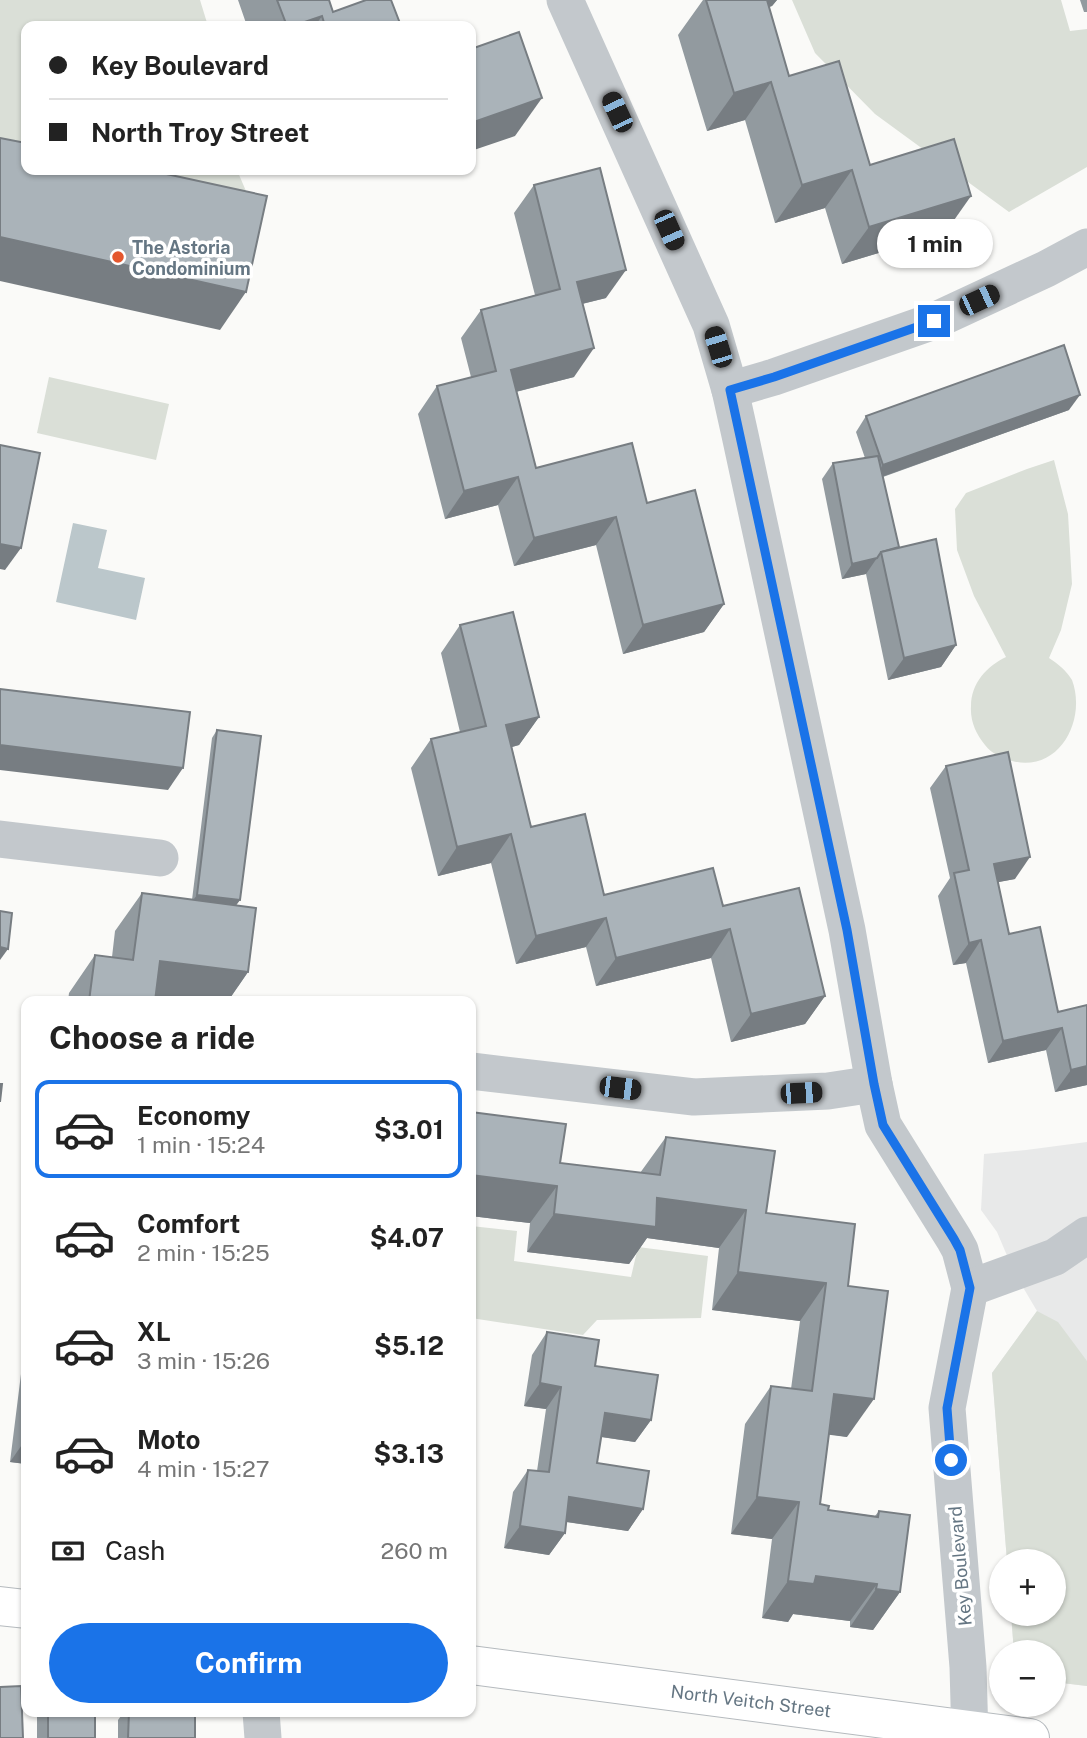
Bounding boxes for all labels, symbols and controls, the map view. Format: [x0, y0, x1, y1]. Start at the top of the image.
text: Key Boulevard [91, 50, 269, 81]
car [599, 89, 636, 135]
text: North Troy Street [91, 117, 309, 148]
car [651, 207, 688, 253]
callout: 1 min [876, 219, 992, 268]
text: 1 min [907, 230, 963, 257]
place label: The Astoria Condominium [132, 237, 251, 279]
marker: The Astoria Condominium [110, 249, 126, 265]
car [956, 282, 1003, 318]
route end [918, 305, 950, 337]
car [702, 324, 735, 370]
text: Choose a ride [49, 1019, 255, 1056]
car [598, 1075, 643, 1101]
car [780, 1081, 823, 1105]
icon: car [53, 1098, 116, 1161]
text: Economy [137, 1100, 250, 1131]
text: $3.01 [374, 1114, 444, 1145]
text: 1 min · 15:24 [137, 1131, 265, 1158]
icon: car [53, 1206, 116, 1269]
text: Comfort [137, 1208, 240, 1239]
text: $4.07 [370, 1222, 444, 1253]
text: 2 min · 15:25 [137, 1239, 270, 1266]
icon: car [53, 1314, 116, 1377]
text: XL [137, 1316, 171, 1347]
text: $5.12 [374, 1330, 444, 1361]
text: 3 min · 15:26 [137, 1347, 270, 1374]
icon: car [53, 1422, 116, 1485]
text: Moto [137, 1424, 200, 1455]
text: $3.13 [374, 1438, 444, 1469]
route start [935, 1444, 967, 1476]
text: 4 min · 15:27 [137, 1455, 270, 1482]
street label: Key Boulevard [944, 1505, 976, 1627]
icon: cash [49, 1532, 87, 1570]
text: Cash [105, 1535, 165, 1566]
text: 260 m [381, 1537, 448, 1564]
map controls [989, 1549, 1066, 1717]
button: + [989, 1549, 1066, 1626]
button: Confirm [49, 1623, 448, 1703]
button: − [989, 1640, 1066, 1717]
street label: North Veitch Street [670, 1681, 832, 1721]

